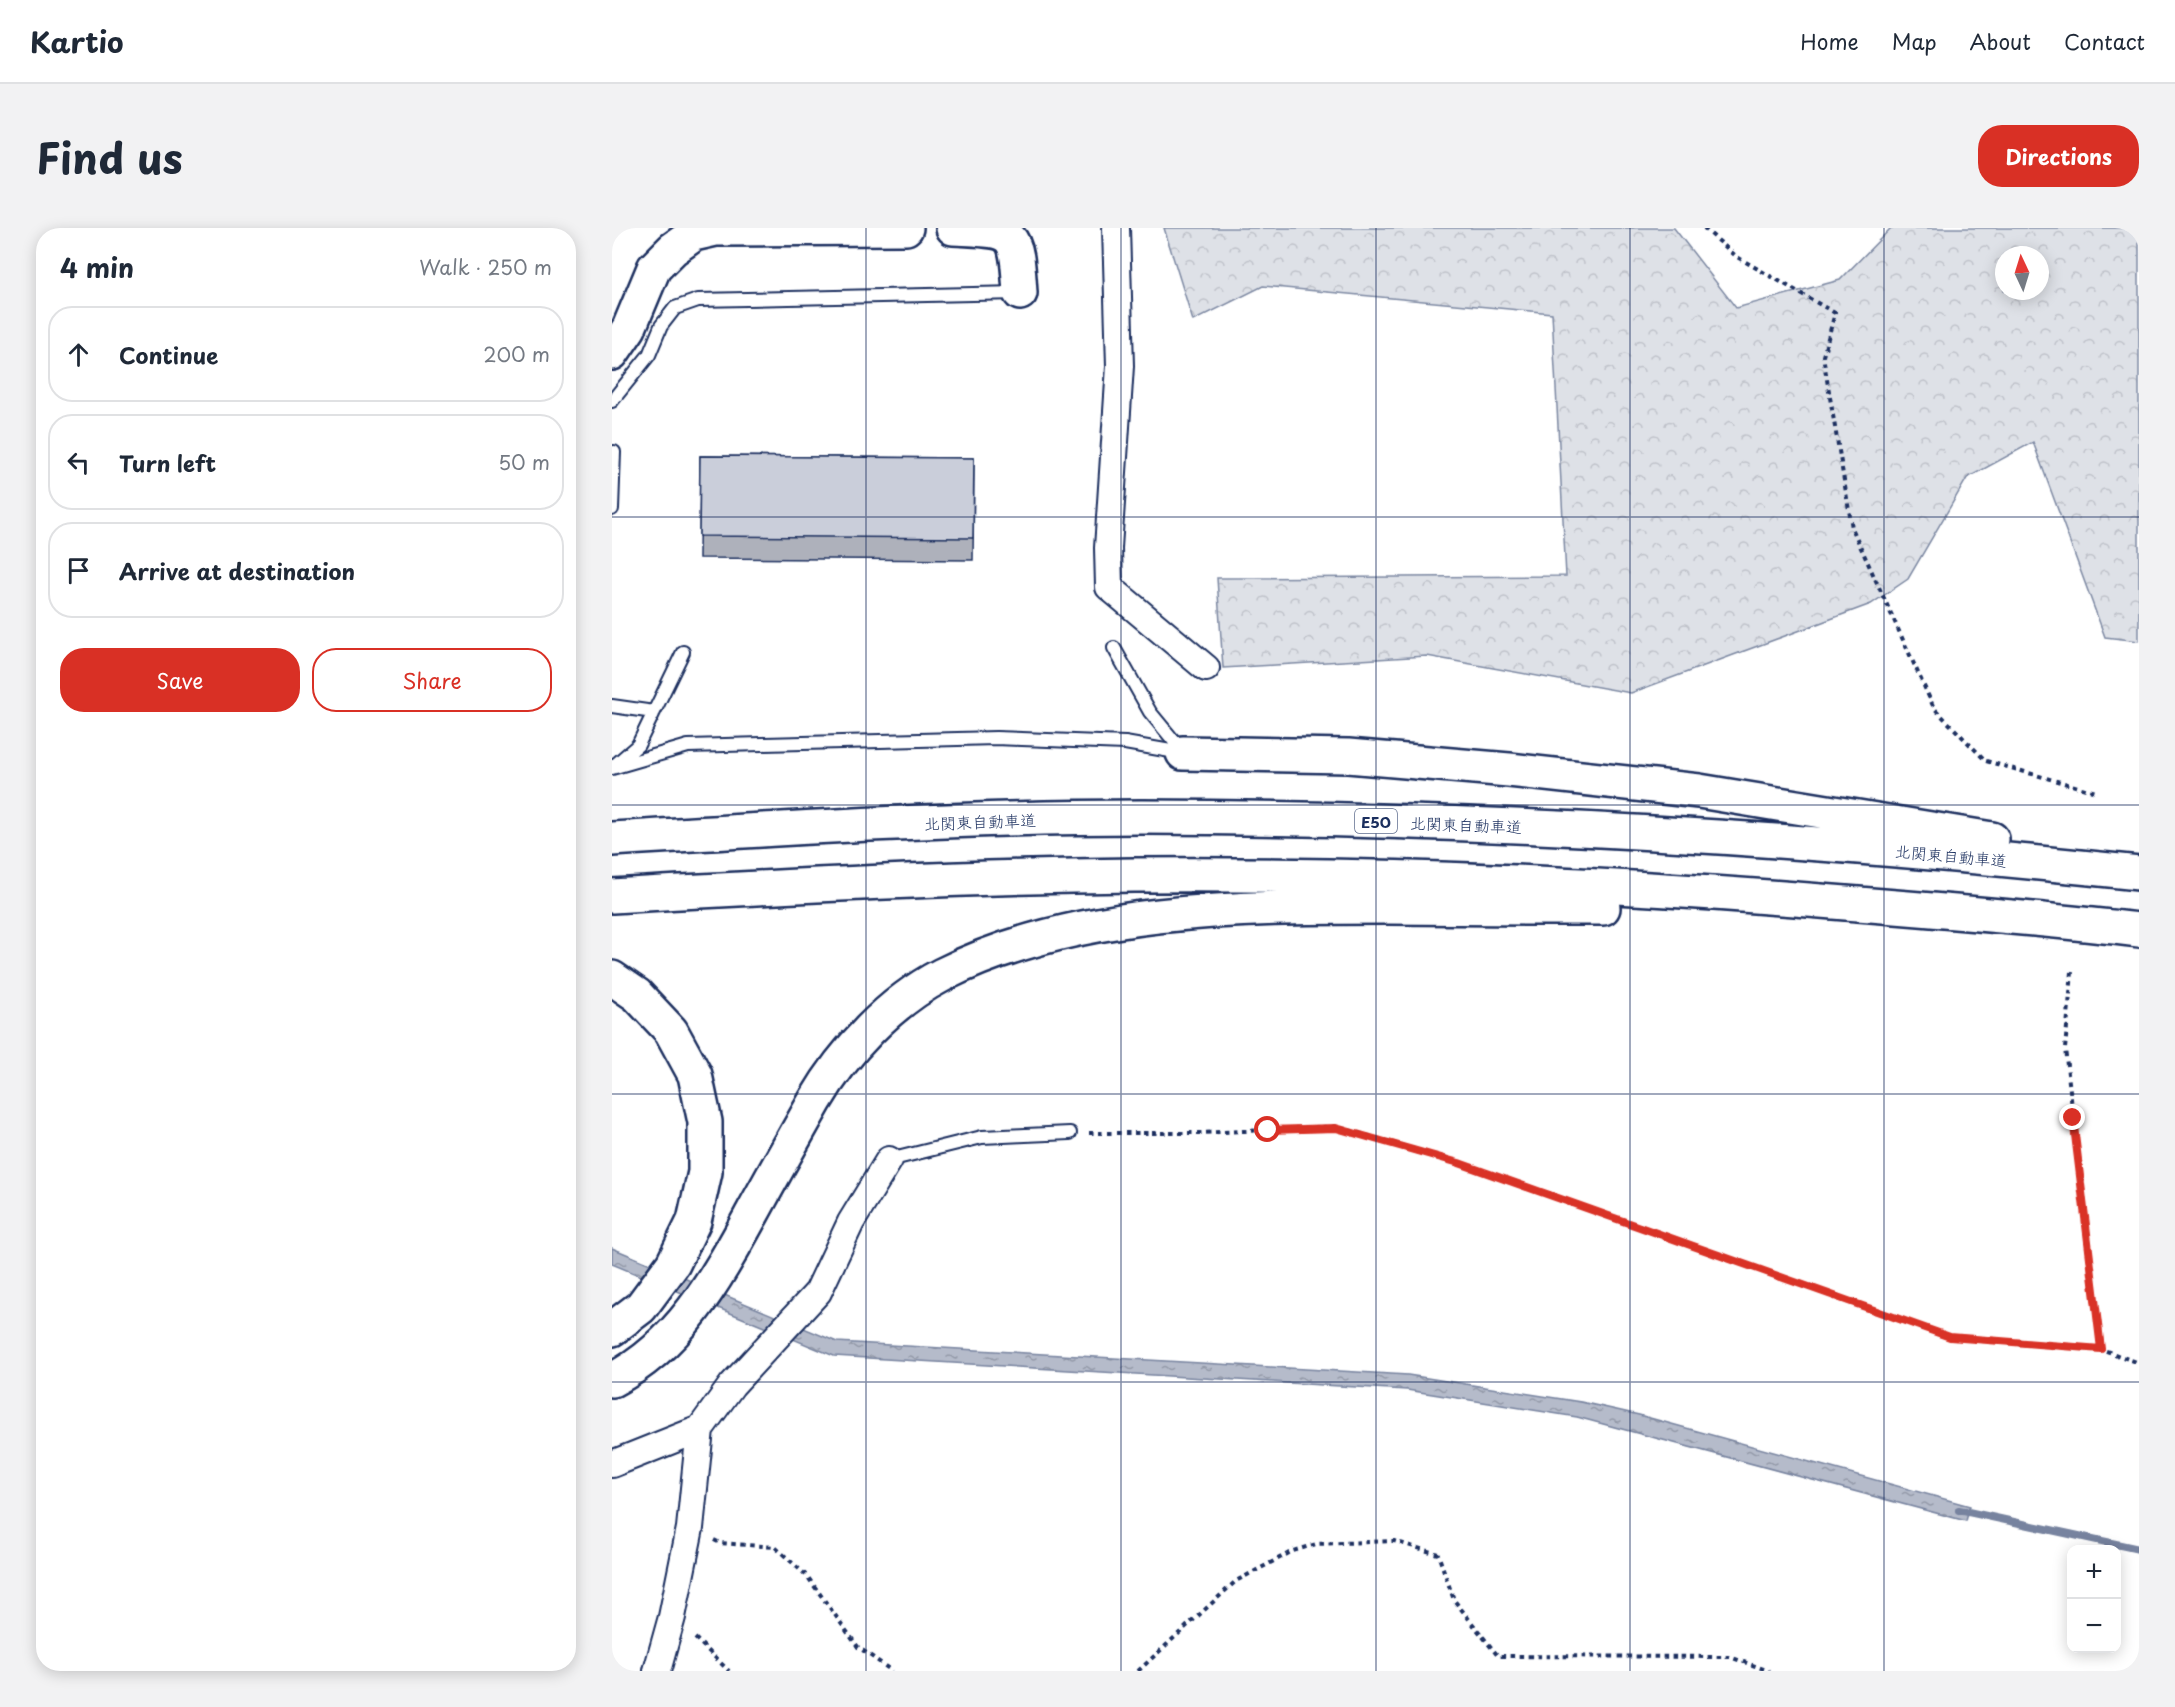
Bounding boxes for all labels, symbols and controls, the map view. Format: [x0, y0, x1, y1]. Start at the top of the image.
text: Kartio [30, 20, 124, 63]
text: Home [1800, 25, 1859, 57]
text: Map [1892, 25, 1937, 57]
text: About [1970, 25, 2031, 57]
text: Contact [2064, 25, 2145, 57]
text: Find us [36, 125, 183, 188]
button: Directions [1978, 125, 2139, 187]
north arrow [1995, 246, 2049, 300]
text: 4 min [60, 248, 134, 287]
text: Walk · 250 m [419, 252, 552, 282]
icon: ahead [62, 338, 95, 371]
text: Continue [119, 338, 218, 371]
text: 200 m [483, 339, 550, 369]
icon: left [62, 446, 95, 479]
text: Turn left [119, 446, 216, 479]
text: 50 m [498, 447, 550, 477]
icon: arrive [62, 554, 95, 587]
text: Arrive at destination [119, 554, 355, 587]
button: Save [60, 648, 300, 712]
button: Share [312, 648, 552, 712]
street label: 北関東自動車道 [924, 807, 1036, 835]
road number: E50 [1355, 809, 1397, 833]
street label: 北関東自動車道 [1410, 810, 1522, 838]
street label: 北関東自動車道 [1894, 838, 2008, 872]
route end [2059, 1104, 2085, 1130]
route start [1254, 1116, 1280, 1142]
map controls [2067, 1545, 2121, 1653]
button: + [2067, 1545, 2121, 1599]
button: − [2067, 1599, 2121, 1653]

